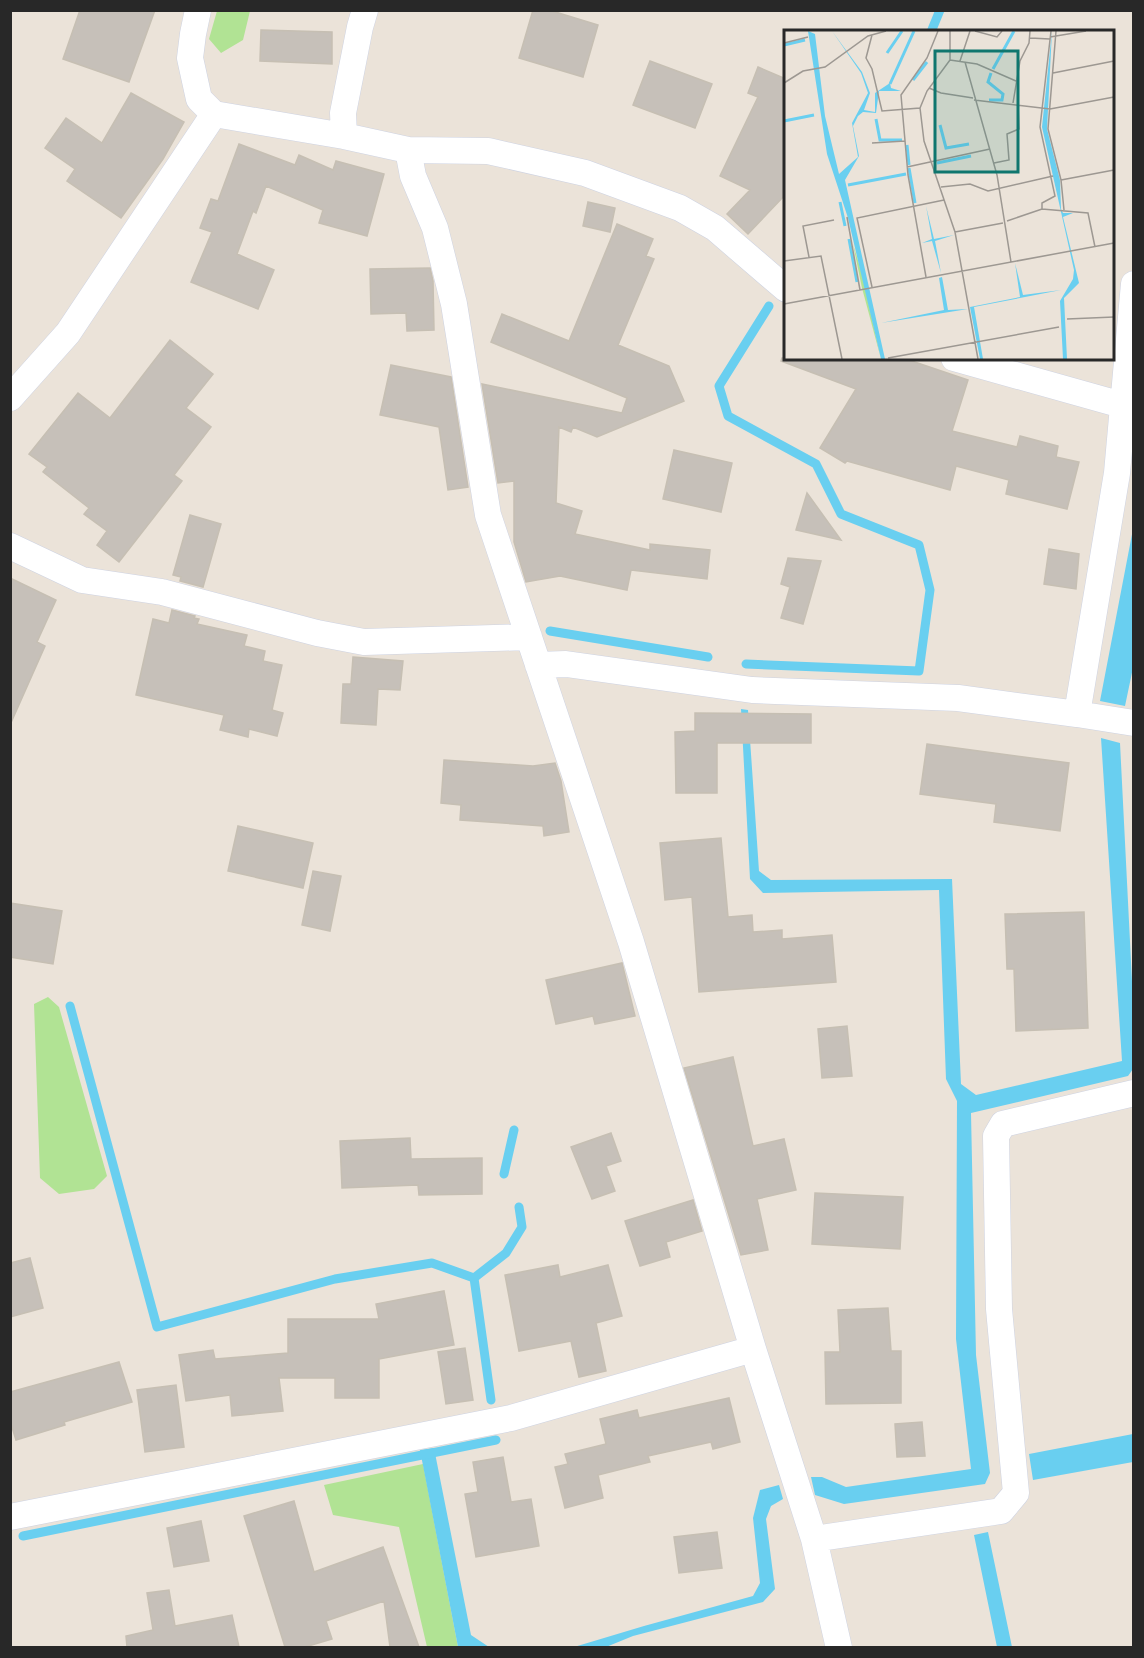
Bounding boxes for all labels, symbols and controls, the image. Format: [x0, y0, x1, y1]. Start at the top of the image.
inset map [784, 30, 1114, 360]

